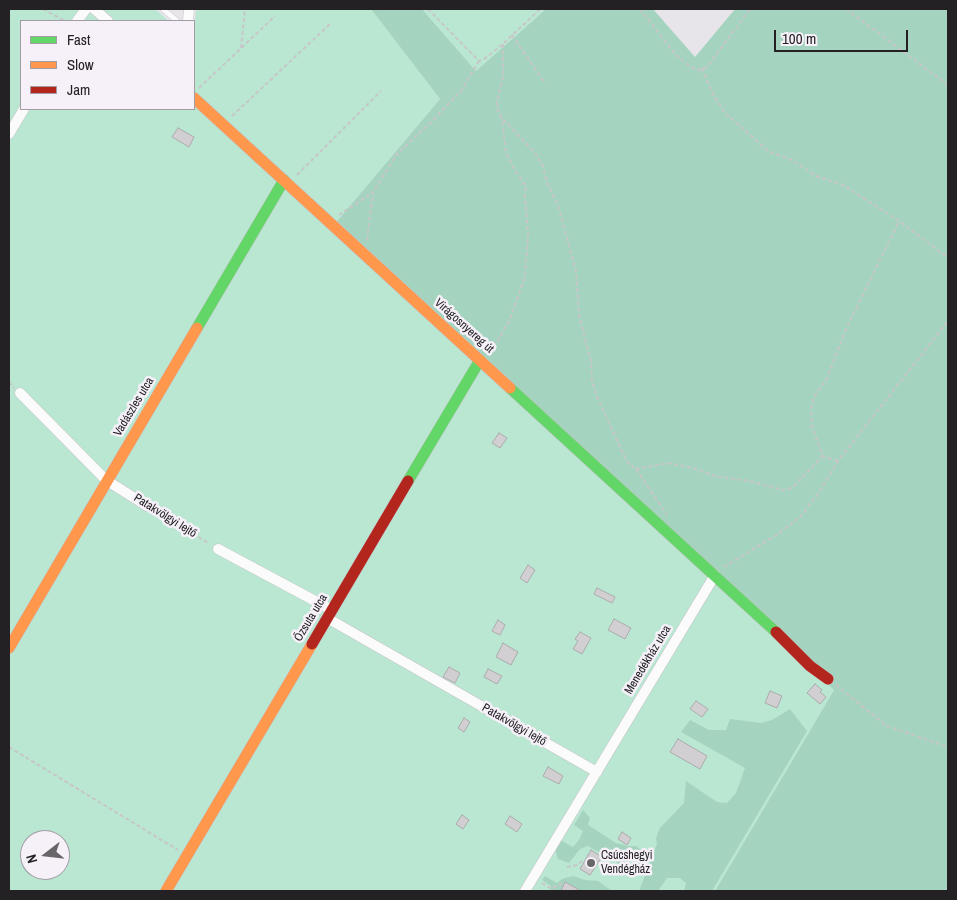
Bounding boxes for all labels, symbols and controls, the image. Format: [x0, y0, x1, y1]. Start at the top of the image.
legend [20, 20, 195, 110]
scale bar [777, 20, 911, 52]
text: 100 m [782, 28, 816, 49]
text: Fast [67, 29, 90, 50]
text: Slow [67, 54, 94, 75]
text: Jam [67, 79, 90, 100]
street label: Virágosnyereg út [431, 296, 497, 356]
street label: Vadászles utca [111, 375, 157, 439]
street label: Patakvölgyi lejtő [131, 491, 199, 541]
street label: Őzsuta utca [291, 592, 331, 644]
street label: Menedékház utca [622, 623, 674, 697]
street label: Patakvölgyi lejtő [479, 701, 549, 749]
north arrow [20, 830, 70, 880]
place label: Csúcshegyi Vendégház [601, 849, 652, 877]
text: N [22, 852, 41, 865]
marker: Csúcshegyi Vendégház [585, 857, 597, 869]

